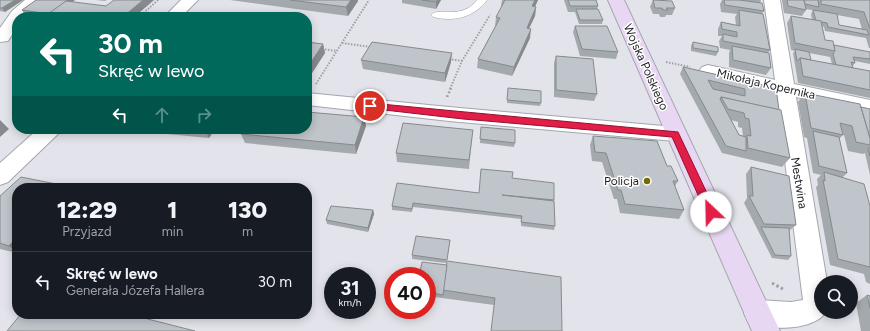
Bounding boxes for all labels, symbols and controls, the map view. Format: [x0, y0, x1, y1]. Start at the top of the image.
street label: Wojska Polskiego [621, 22, 671, 112]
text: 30 m [98, 26, 163, 60]
icon: left [32, 28, 84, 80]
text: Skręć w lewo [98, 60, 204, 82]
street label: Mikołaja Kopernika [715, 66, 817, 102]
pin [353, 89, 387, 123]
icon: arrive [359, 95, 381, 117]
icon: left [109, 104, 131, 126]
icon: ahead [151, 104, 173, 126]
icon: right [193, 104, 215, 126]
street label: Mestwina [788, 156, 810, 210]
place label: Policja [604, 174, 639, 188]
marker: Policja [642, 176, 652, 186]
position arrow [690, 191, 732, 233]
text: 12:29 [57, 195, 117, 224]
text: 1 [167, 195, 178, 224]
text: 130 [228, 195, 267, 224]
text: Przyjazd [62, 224, 112, 239]
text: min [162, 224, 183, 239]
text: m [242, 224, 253, 239]
text: Skręć w lewo [66, 265, 158, 283]
speed limit sign: 40 [384, 267, 436, 319]
icon: left [32, 271, 54, 293]
text: 30 m [258, 273, 292, 291]
map controls [814, 275, 858, 319]
button: search [814, 275, 858, 319]
text: 31 [340, 276, 360, 300]
text: Generała Józefa Hallera [66, 283, 204, 298]
text: km/h [339, 296, 361, 309]

